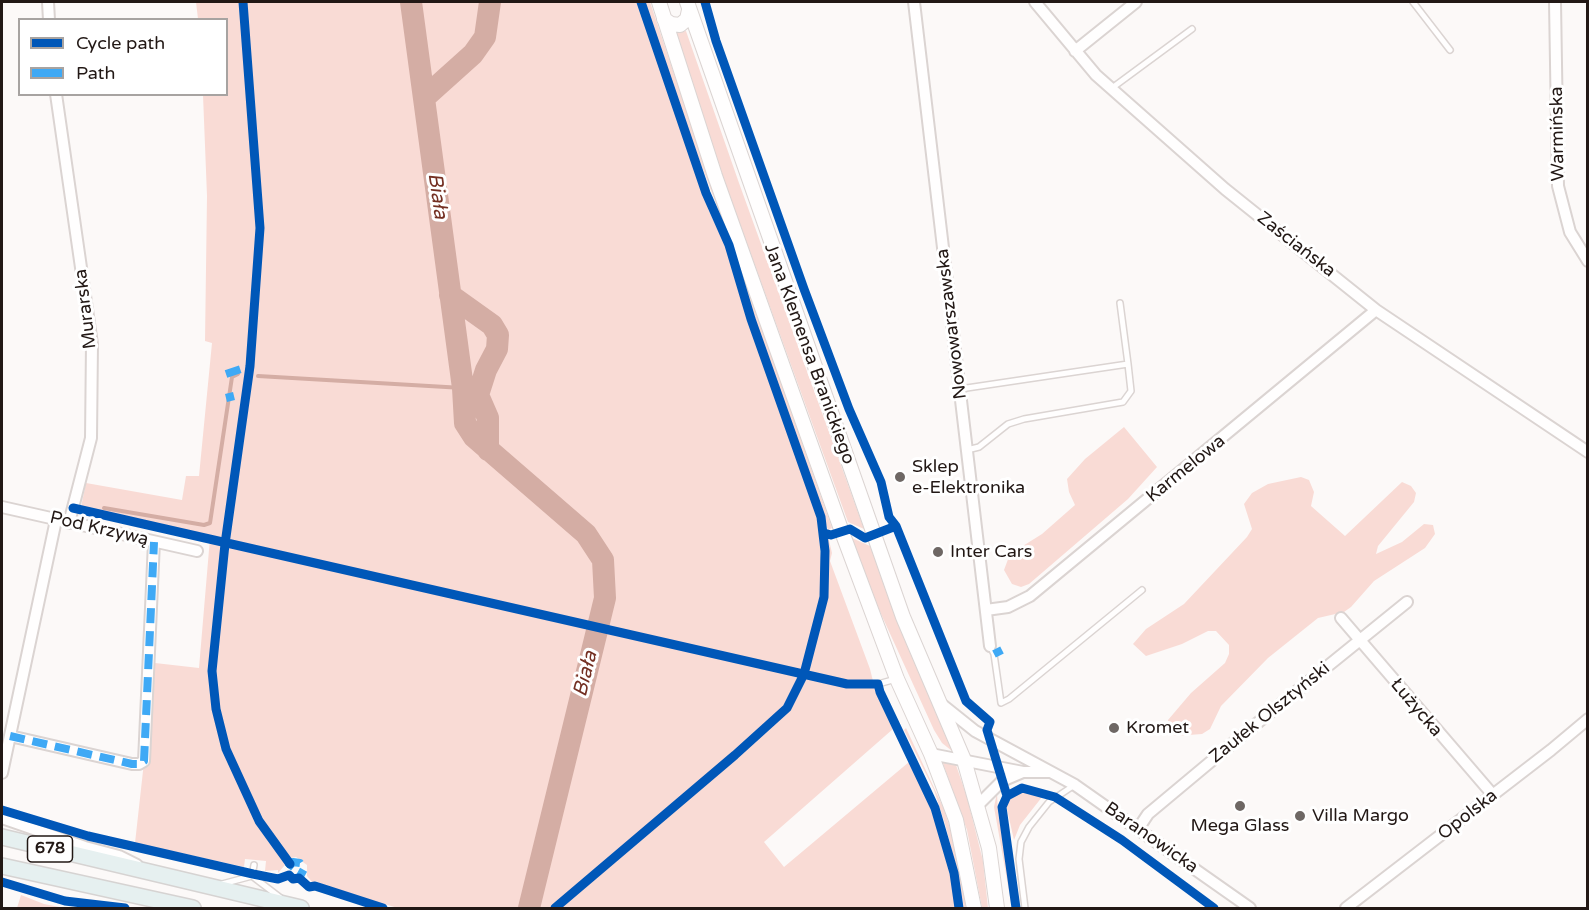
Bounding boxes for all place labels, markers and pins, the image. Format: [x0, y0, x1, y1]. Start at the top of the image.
place label: Sklep e-Elektronika [912, 456, 1025, 498]
marker: Sklep e-Elektronika [893, 470, 907, 484]
place label: Inter Cars [950, 541, 1032, 563]
marker: Inter Cars [931, 545, 945, 559]
place label: Kromet [1126, 717, 1189, 739]
marker: Kromet [1107, 721, 1121, 735]
marker: Mega Glass [1233, 799, 1247, 813]
place label: Villa Margo [1312, 805, 1409, 827]
marker: Villa Margo [1293, 809, 1307, 823]
place label: Mega Glass [1191, 815, 1289, 837]

